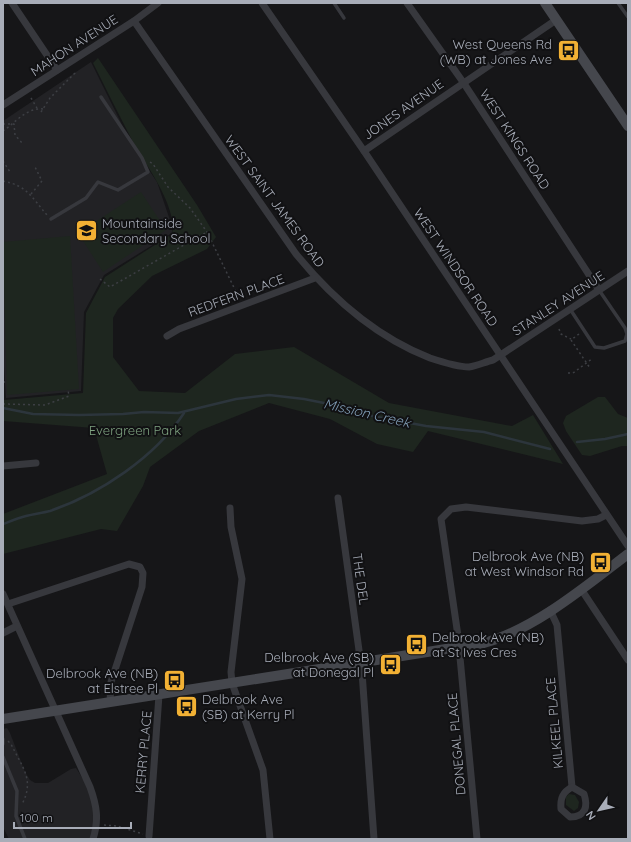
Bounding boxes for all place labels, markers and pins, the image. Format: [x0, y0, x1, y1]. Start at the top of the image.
place label: West Queens Rd (WB) at Jones Ave [440, 36, 552, 67]
bus stop icon: West Queens Rd (WB) at Jones Ave [555, 38, 581, 64]
place label: Mountainside Secondary School [102, 215, 211, 246]
school or university icon: Mountainside Secondary School [74, 217, 100, 243]
place label: Delbrook Ave (NB) at West Windsor Rd [465, 548, 584, 579]
bus stop icon: Delbrook Ave (NB) at West Windsor Rd [587, 550, 613, 576]
place label: Delbrook Ave (NB) at St Ives Cres [432, 629, 544, 660]
bus stop icon: Delbrook Ave (NB) at St Ives Cres [404, 631, 430, 657]
place label: Delbrook Ave (SB) at Donegal Pl [264, 649, 374, 680]
bus stop icon: Delbrook Ave (SB) at Donegal Pl [377, 651, 403, 677]
place label: Delbrook Ave (NB) at Elstree Pl [46, 665, 158, 696]
bus stop icon: Delbrook Ave (NB) at Elstree Pl [161, 667, 187, 693]
place label: Delbrook Ave (SB) at Kerry Pl [202, 691, 294, 722]
bus stop icon: Delbrook Ave (SB) at Kerry Pl [174, 693, 200, 719]

